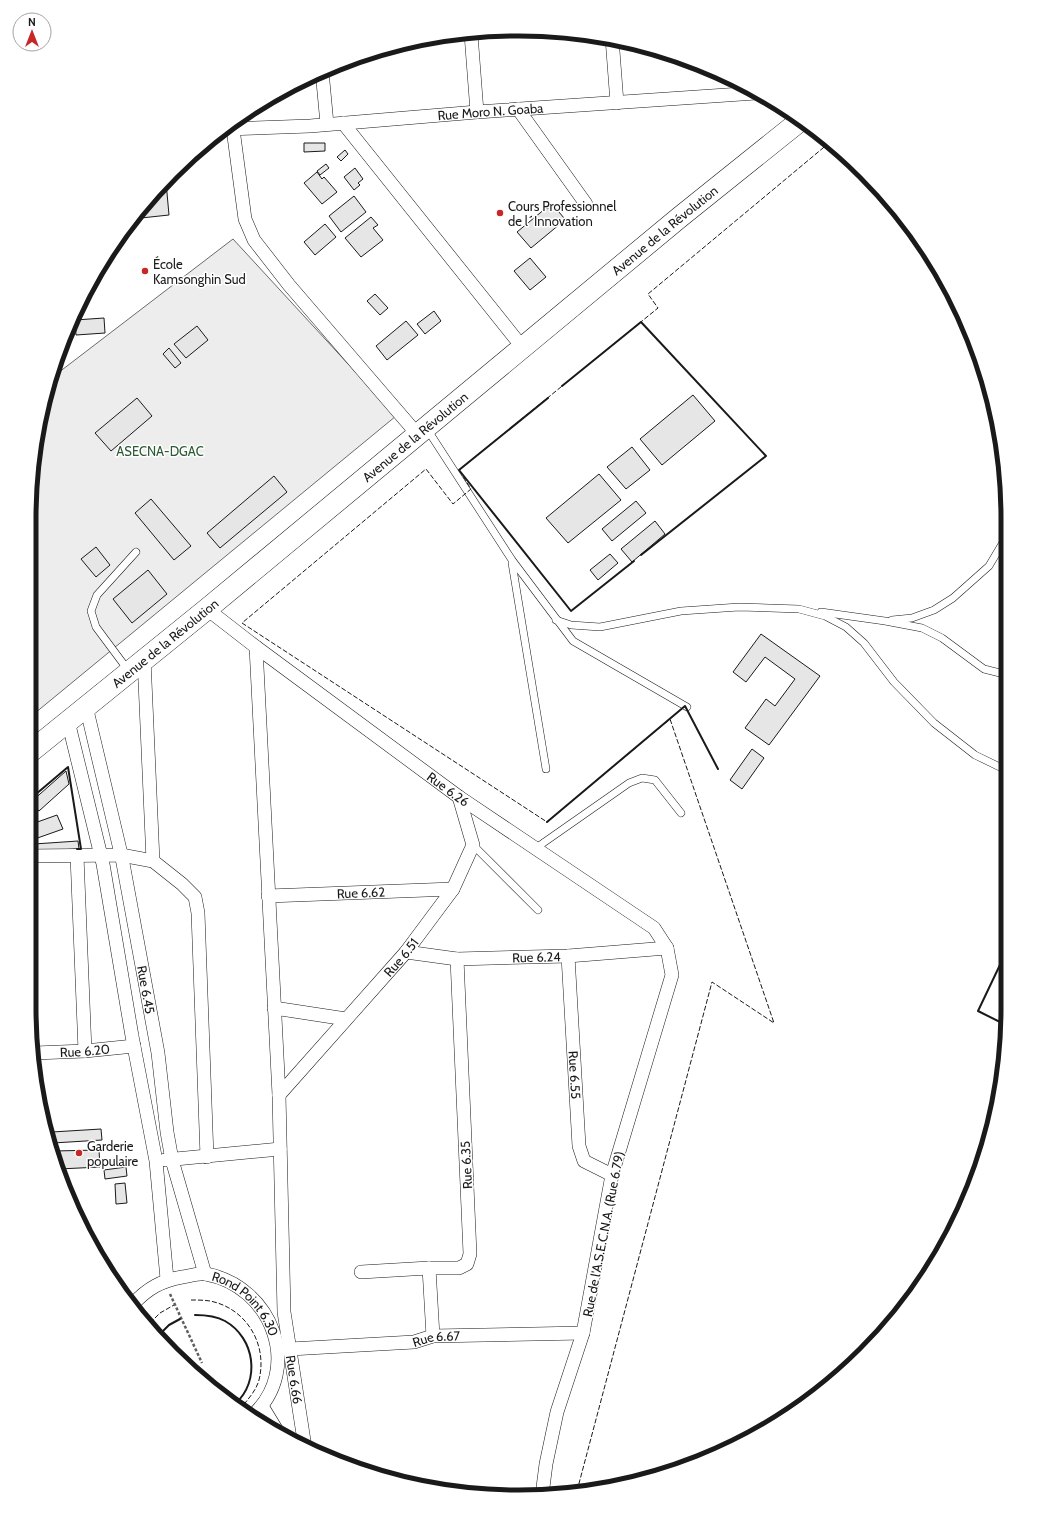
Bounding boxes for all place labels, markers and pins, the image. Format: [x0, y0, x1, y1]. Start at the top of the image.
place label: Cours Professionnel de l´Innovation [508, 198, 616, 229]
marker: Cours Professionnel de l´Innovation [495, 208, 505, 218]
place label: École Kamsonghin Sud [153, 255, 246, 287]
marker: École Kamsonghin Sud [140, 266, 150, 276]
place label: Garderie populaire [87, 1138, 138, 1169]
marker: Garderie populaire [74, 1148, 84, 1158]

